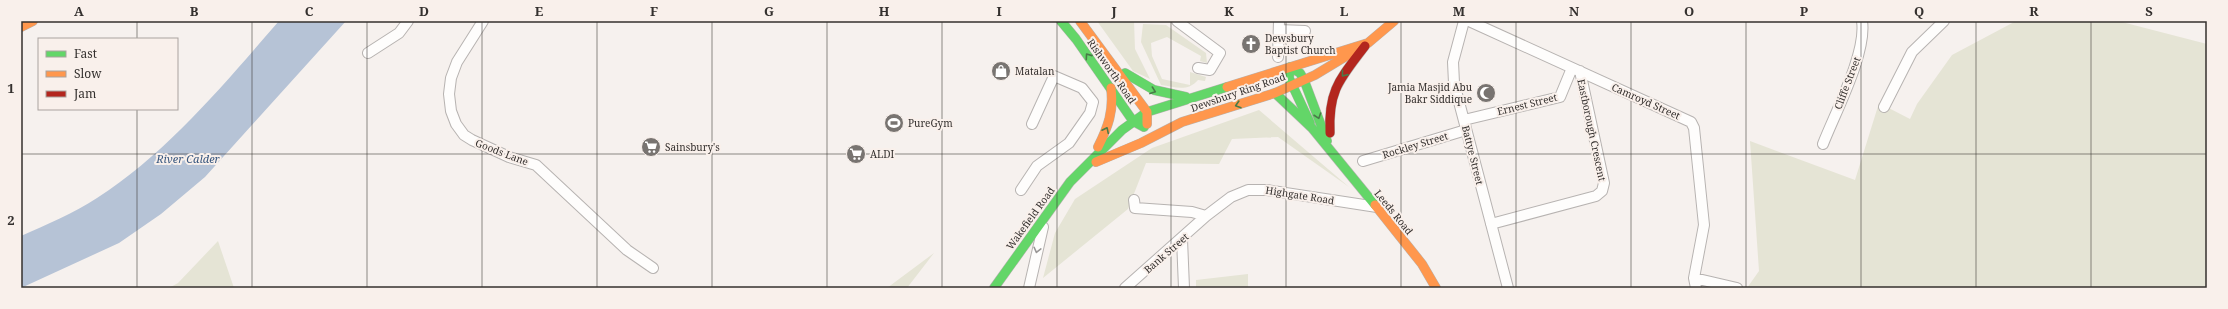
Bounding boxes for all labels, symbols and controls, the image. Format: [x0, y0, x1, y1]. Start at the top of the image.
text: A [74, 2, 84, 20]
text: B [190, 2, 199, 20]
text: C [305, 2, 314, 20]
text: D [419, 2, 429, 20]
text: E [535, 2, 544, 20]
text: F [650, 2, 658, 20]
text: G [764, 2, 774, 20]
text: H [879, 2, 890, 20]
text: I [996, 2, 1002, 20]
text: J [1110, 2, 1117, 20]
text: K [1224, 2, 1234, 20]
text: L [1340, 2, 1349, 20]
text: M [1453, 2, 1466, 20]
text: N [1569, 2, 1580, 20]
text: O [1684, 2, 1694, 20]
text: P [1800, 2, 1809, 20]
text: Q [1914, 2, 1924, 20]
text: R [2029, 2, 2039, 20]
text: S [2145, 2, 2153, 20]
place label: Dewsbury Baptist Church [1265, 31, 1336, 57]
church icon: Dewsbury Baptist Church [1240, 33, 1262, 55]
street label: Rishworth Road [1084, 36, 1140, 106]
legend [38, 38, 178, 110]
text: Fast [74, 45, 97, 62]
one-way arrow [1086, 54, 1093, 61]
street label: Cliffe Street [1831, 54, 1864, 111]
shop icon: Matalan [990, 60, 1012, 82]
place label: Matalan [1015, 64, 1055, 78]
text: Slow [74, 65, 102, 82]
street label: Dewsbury Ring Road [1189, 69, 1287, 115]
one-way arrow [1342, 69, 1349, 76]
street label: Eastborough Crescent [1574, 78, 1610, 183]
text: 1 [7, 79, 15, 97]
place label: Jamia Masjid Abu Bakr Siddique [1387, 80, 1473, 106]
street label: Camroyd Street [1609, 80, 1683, 123]
mosque icon: Jamia Masjid Abu Bakr Siddique [1475, 82, 1497, 104]
text: Jam [73, 85, 96, 102]
one-way arrow [1150, 86, 1157, 94]
street label: Ernest Street [1496, 90, 1559, 118]
one-way arrow [1234, 100, 1241, 109]
sports icon: PureGym [883, 112, 905, 134]
one-way arrow [1314, 112, 1322, 119]
place label: PureGym [908, 116, 953, 130]
street label: Battye Street [1459, 124, 1487, 187]
one-way arrow [1101, 127, 1109, 134]
street label: Rockley Street [1381, 128, 1450, 162]
street label: Goods Lane [474, 136, 530, 168]
supermarket icon: Sainsbury's [640, 136, 662, 158]
place label: Sainsbury's [665, 140, 720, 154]
supermarket icon: ALDI [845, 143, 867, 165]
place label: ALDI [870, 147, 895, 161]
water label: River Calder [155, 151, 221, 166]
street label: Highgate Road [1265, 183, 1335, 207]
street label: Wakefield Road [1002, 184, 1058, 252]
street label: Leeds Road [1371, 187, 1417, 237]
text: 2 [7, 211, 15, 229]
street label: Bank Street [1141, 229, 1192, 276]
one-way arrow [1033, 246, 1042, 253]

